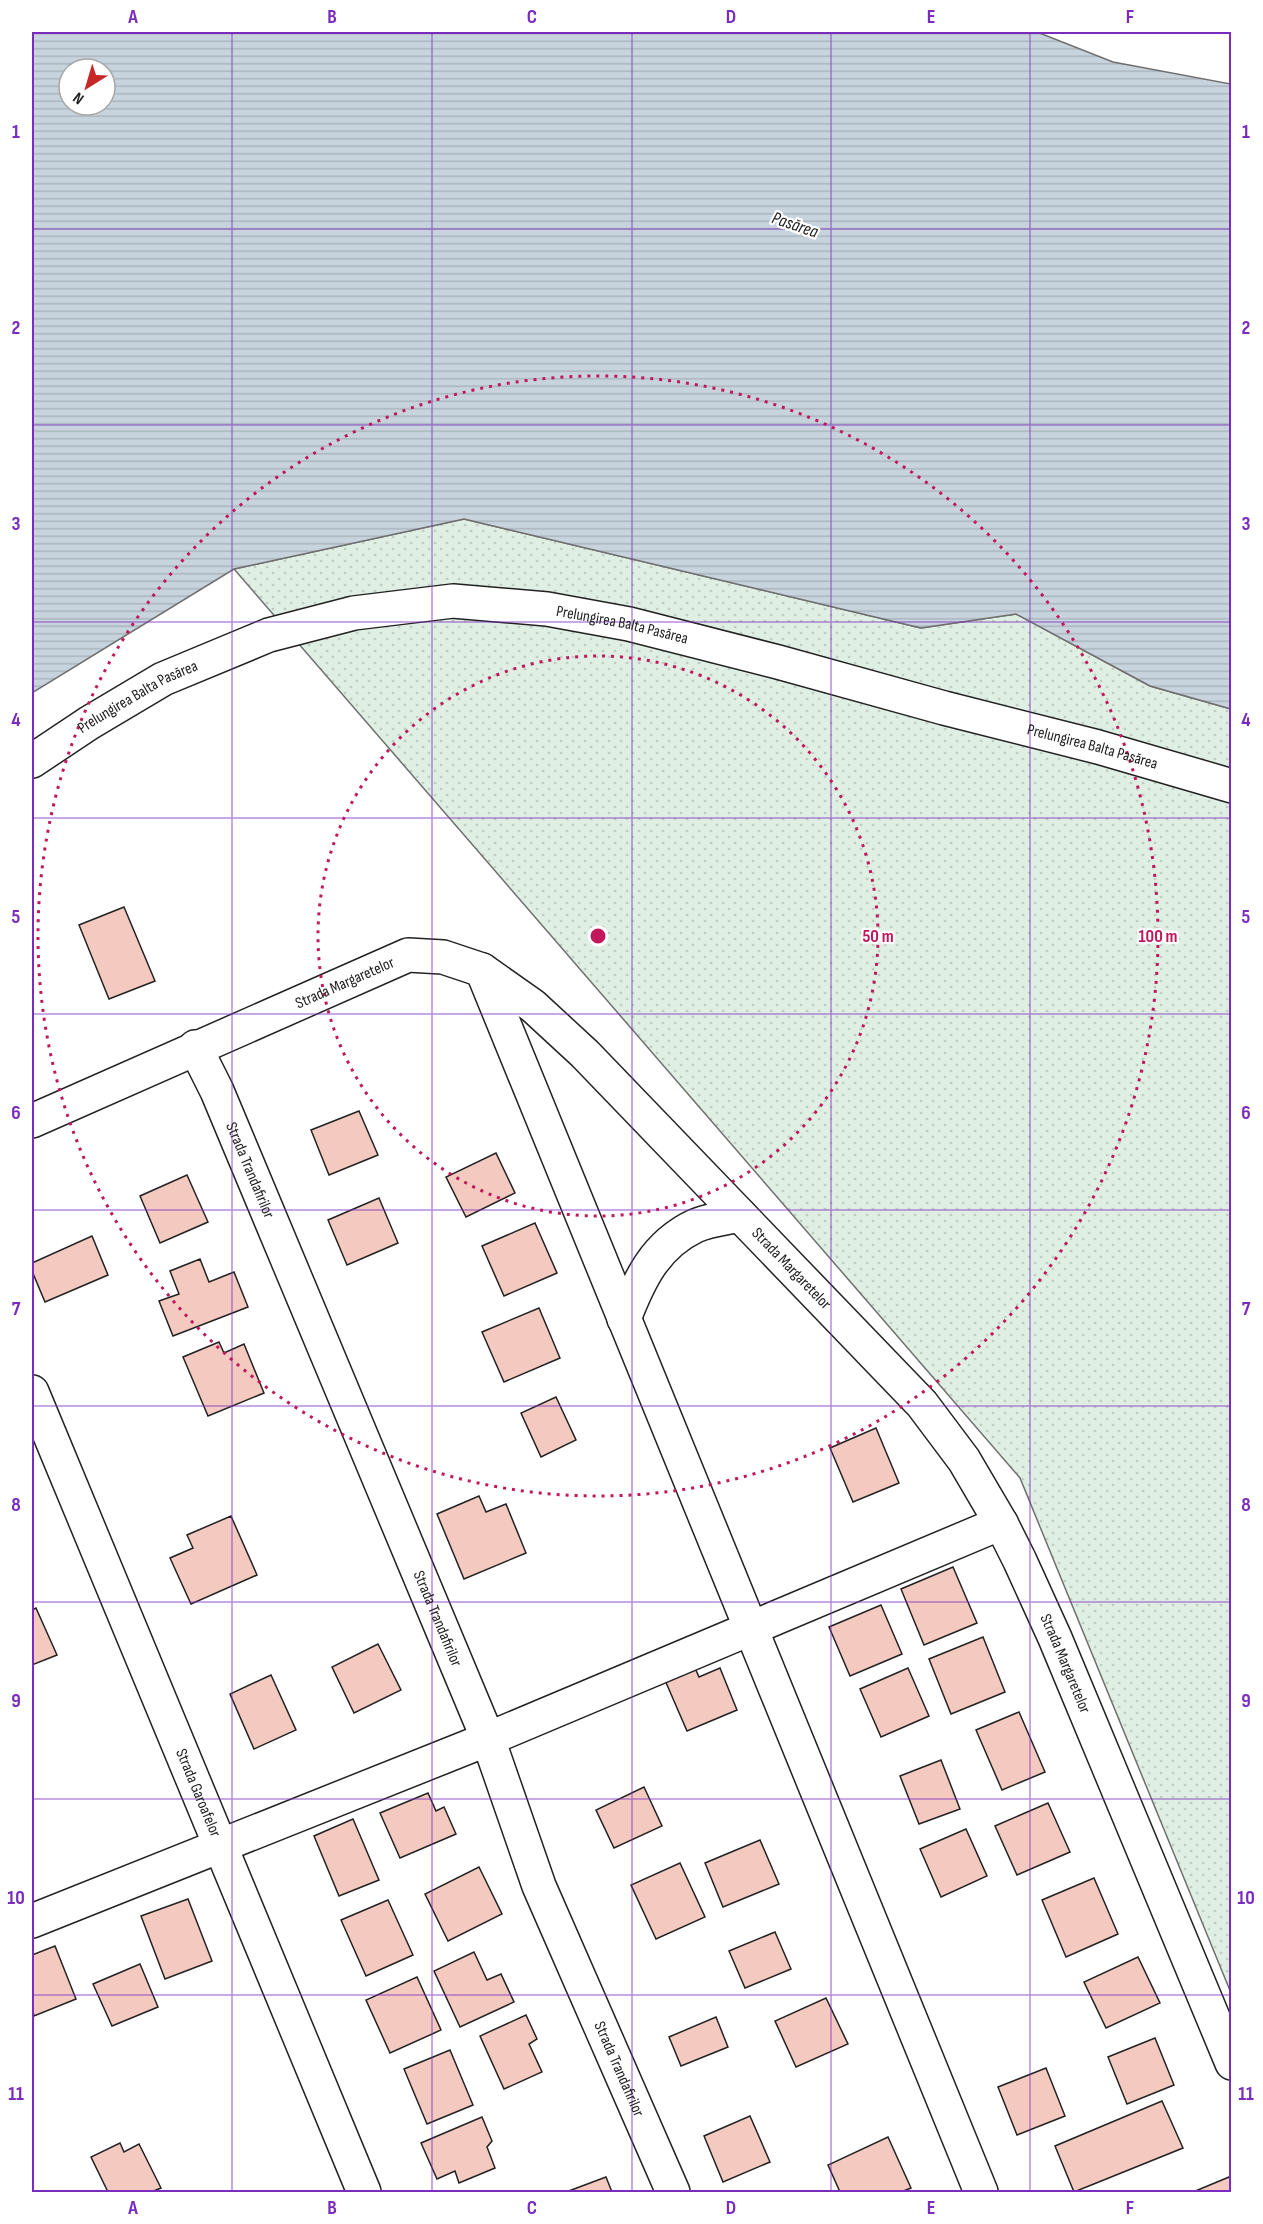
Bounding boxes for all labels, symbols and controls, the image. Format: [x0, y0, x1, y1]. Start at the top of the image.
text: A [127, 5, 138, 29]
text: B [327, 5, 337, 29]
text: C [527, 5, 537, 29]
text: D [726, 5, 736, 29]
text: E [927, 5, 935, 29]
text: F [1126, 5, 1134, 29]
north arrow [57, 57, 117, 117]
text: N [70, 88, 88, 108]
text: 1 [12, 120, 20, 144]
text: 1 [1242, 120, 1250, 144]
water label: Pasărea [769, 207, 822, 243]
text: 2 [12, 316, 20, 340]
text: 2 [1242, 316, 1250, 340]
text: 3 [12, 512, 21, 536]
text: 3 [1242, 512, 1251, 536]
street label: Prelungirea Balta Pasărea [555, 601, 690, 648]
street label: Prelungirea Balta Pasărea [74, 656, 200, 737]
text: 4 [11, 708, 21, 732]
text: 4 [1241, 708, 1251, 732]
street label: Prelungirea Balta Pasărea [1025, 720, 1160, 773]
text: 5 [12, 905, 21, 929]
text: 5 [1242, 905, 1251, 929]
centre of rings [588, 926, 608, 946]
text: 50 m [862, 926, 894, 947]
text: 100 m [1139, 926, 1178, 947]
street label: Strada Margaretelor [293, 953, 398, 1013]
text: 6 [11, 1101, 21, 1125]
text: 6 [1241, 1101, 1251, 1125]
street label: Strada Trandafirilor [222, 1119, 279, 1221]
street label: Strada Margaretelor [748, 1224, 835, 1313]
text: 7 [12, 1297, 21, 1321]
text: 7 [1242, 1297, 1251, 1321]
text: 8 [11, 1493, 21, 1517]
text: 8 [1241, 1493, 1251, 1517]
street label: Strada Trandafirilor [409, 1568, 466, 1670]
street label: Strada Margaretelor [1036, 1611, 1095, 1716]
text: 9 [11, 1689, 21, 1713]
text: 9 [1241, 1689, 1251, 1713]
street label: Strada Garoafelor [172, 1746, 225, 1840]
text: 10 [7, 1886, 25, 1910]
text: 10 [1237, 1886, 1255, 1910]
street label: Strada Trandafirilor [590, 2019, 648, 2120]
text: 11 [8, 2082, 24, 2106]
text: 11 [1238, 2082, 1254, 2106]
text: A [127, 2196, 138, 2220]
text: B [327, 2196, 337, 2220]
text: C [527, 2196, 537, 2220]
text: D [726, 2196, 736, 2220]
text: E [927, 2196, 935, 2220]
text: F [1126, 2196, 1134, 2220]

